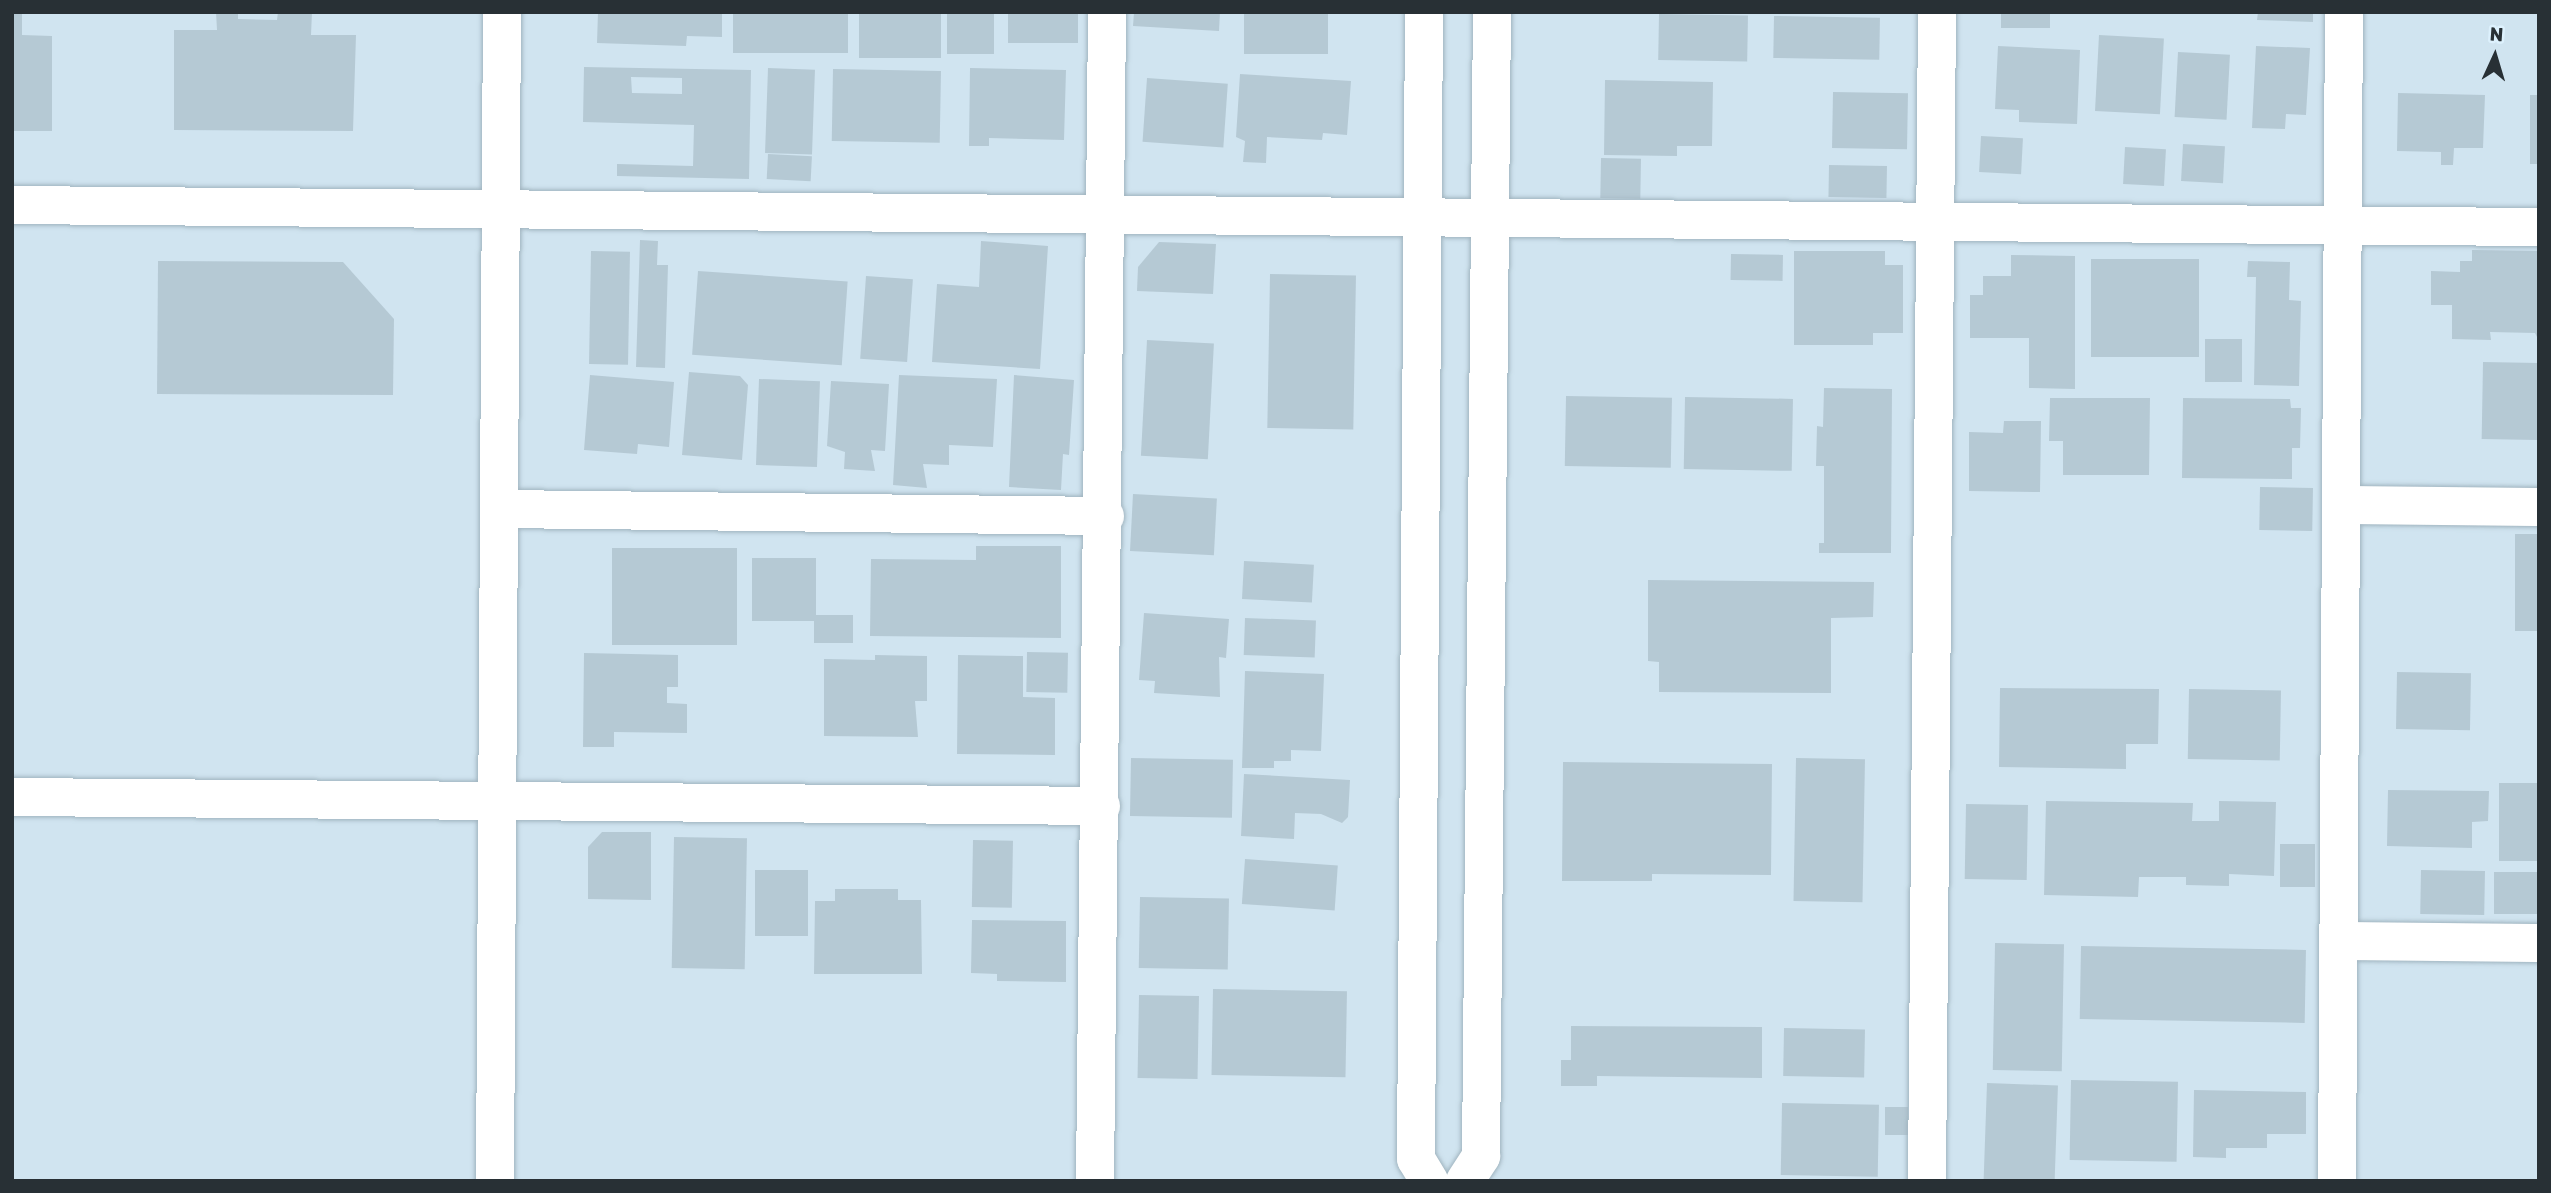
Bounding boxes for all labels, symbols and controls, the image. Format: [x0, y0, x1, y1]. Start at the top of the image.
north arrow [2460, 21, 2530, 91]
text: N [2489, 23, 2504, 47]

